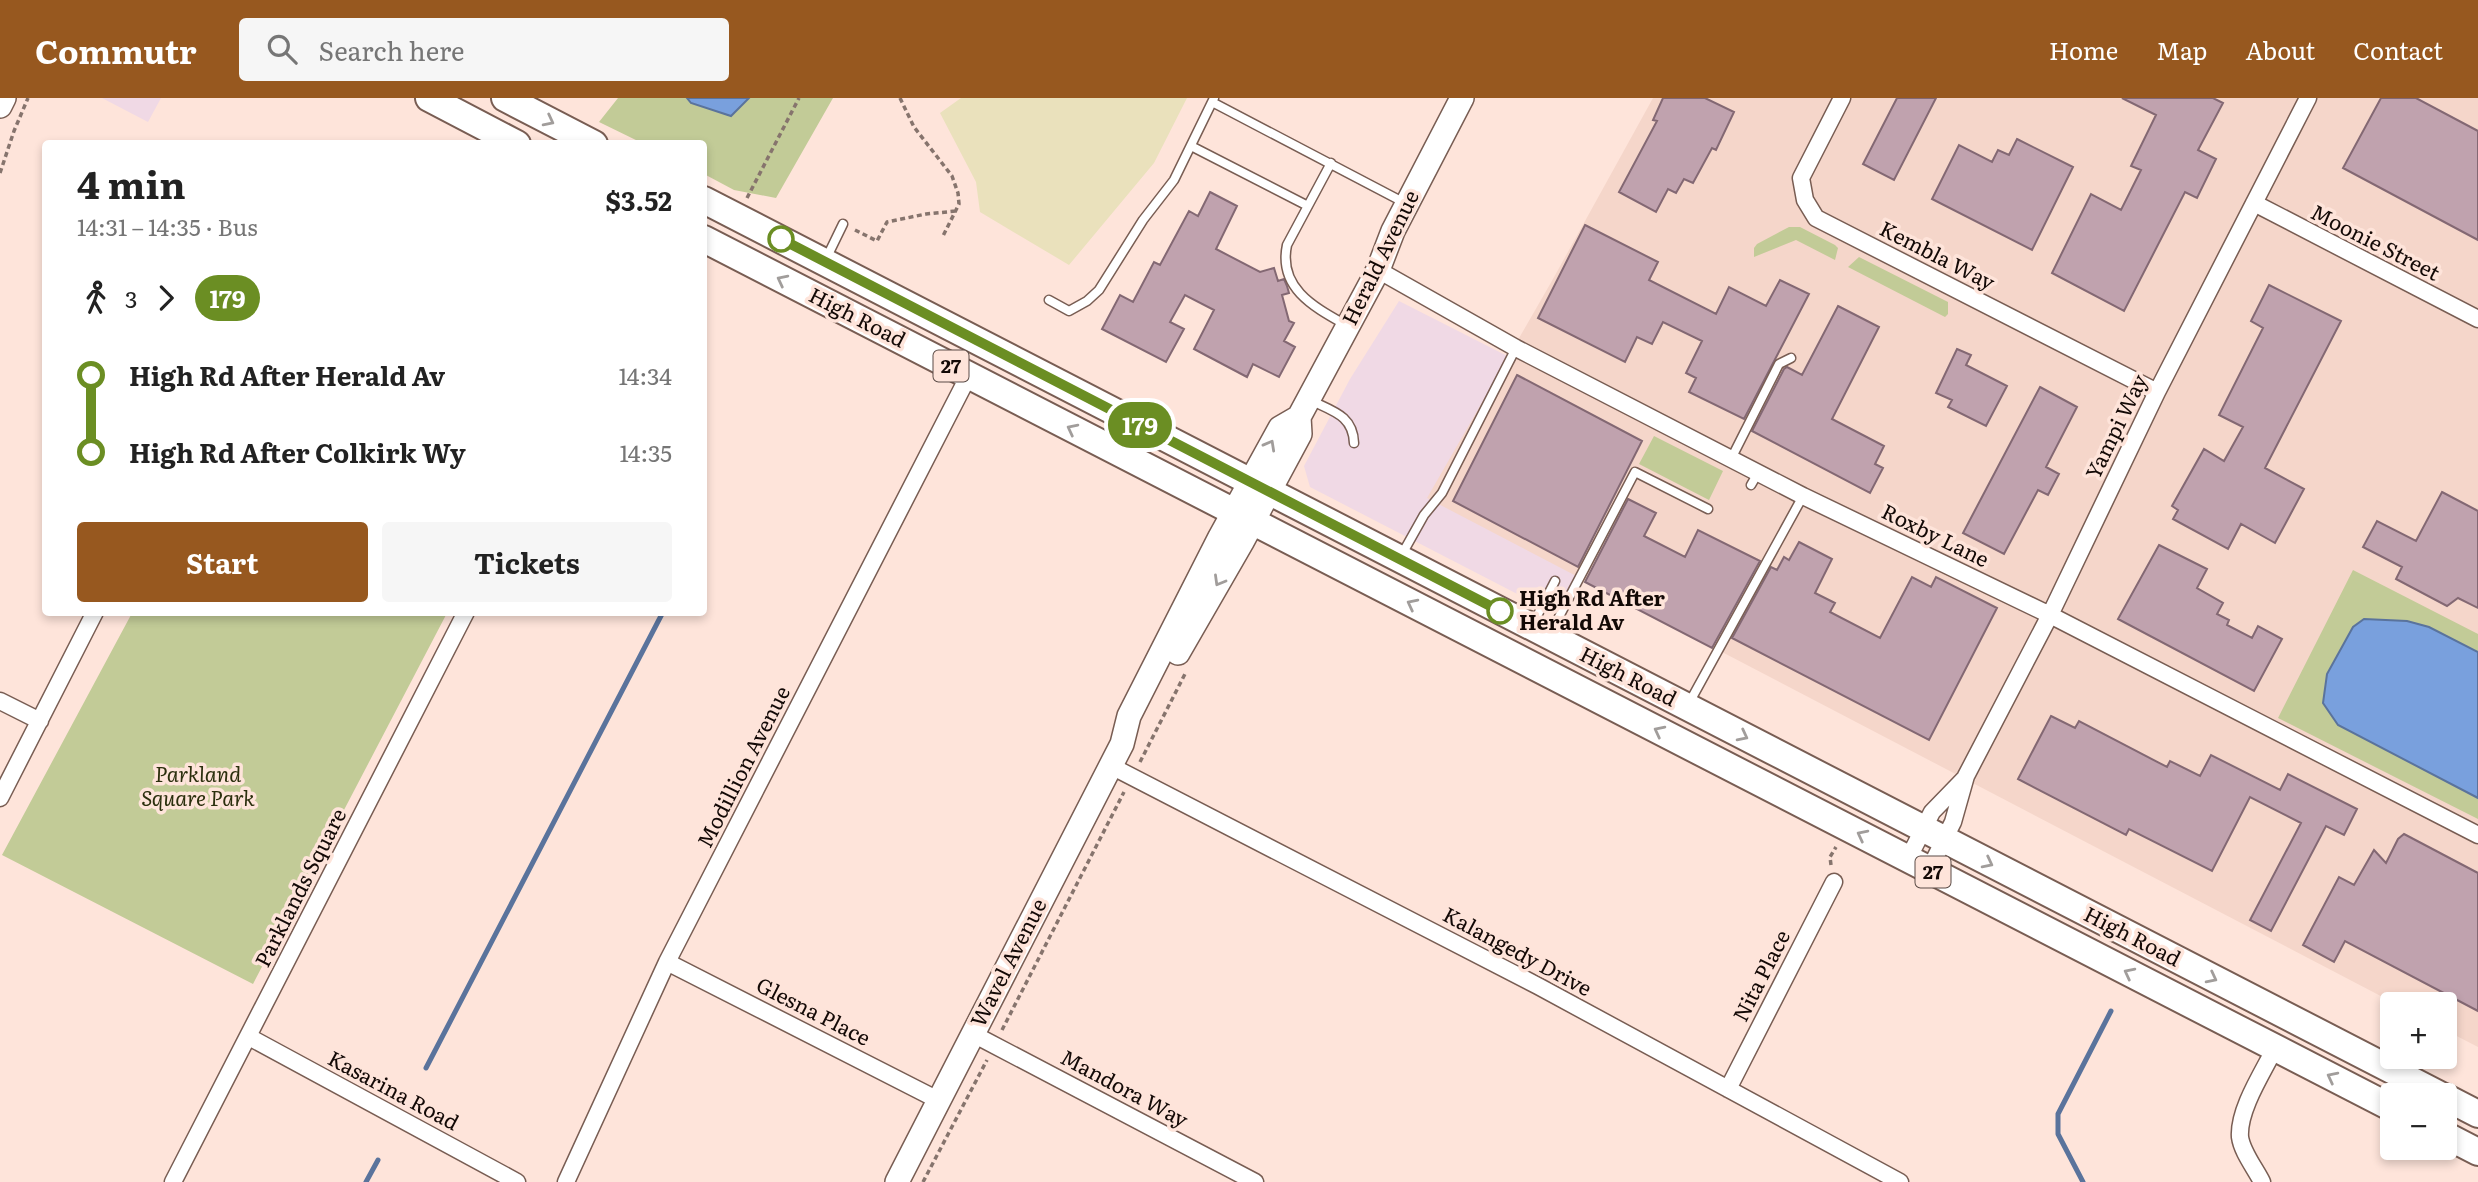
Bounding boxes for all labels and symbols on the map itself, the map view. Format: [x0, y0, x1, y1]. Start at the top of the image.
one-way arrow [542, 112, 554, 126]
street label: Herald Avenue [1333, 184, 1425, 330]
street label: Moonie Street [2306, 195, 2446, 287]
street label: Kembla Way [1875, 211, 2002, 297]
unlabelled marker [768, 226, 794, 252]
one-way arrow [777, 274, 790, 288]
street label: High Road [804, 278, 912, 354]
road number: 27 [934, 350, 968, 382]
street label: Yampi Way [2076, 367, 2154, 484]
line badge: 179 [1100, 402, 1180, 448]
one-way arrow [1067, 423, 1079, 437]
one-way arrow [1262, 440, 1275, 453]
street label: Roxby Lane [1877, 494, 1995, 573]
one-way arrow [1214, 573, 1227, 586]
place label: High Rd After Herald Av [1519, 581, 1666, 636]
one-way arrow [1407, 598, 1420, 612]
marker: High Rd After Herald Av [1487, 598, 1513, 624]
street label: High Road [1575, 637, 1683, 713]
street label: Modillion Avenue [688, 680, 796, 852]
one-way arrow [1654, 726, 1667, 739]
one-way arrow [1736, 727, 1748, 741]
park label: Parkland Square Park [141, 757, 255, 812]
street label: Parklands Square [245, 802, 352, 972]
one-way arrow [1857, 830, 1869, 843]
one-way arrow [1981, 854, 1993, 868]
road number: 27 [1916, 856, 1951, 888]
street label: Wavel Avenue [961, 892, 1053, 1032]
street label: Kalangedy Drive [1438, 897, 1598, 1002]
street label: High Road [2079, 897, 2187, 973]
street label: Nita Place [1723, 924, 1796, 1026]
street label: Glesna Place [752, 968, 877, 1052]
one-way arrow [2124, 968, 2136, 981]
one-way arrow [2205, 970, 2217, 983]
street label: Mandora Way [1056, 1040, 1195, 1134]
street label: Kasarina Road [323, 1041, 465, 1136]
one-way arrow [2326, 1072, 2339, 1086]

